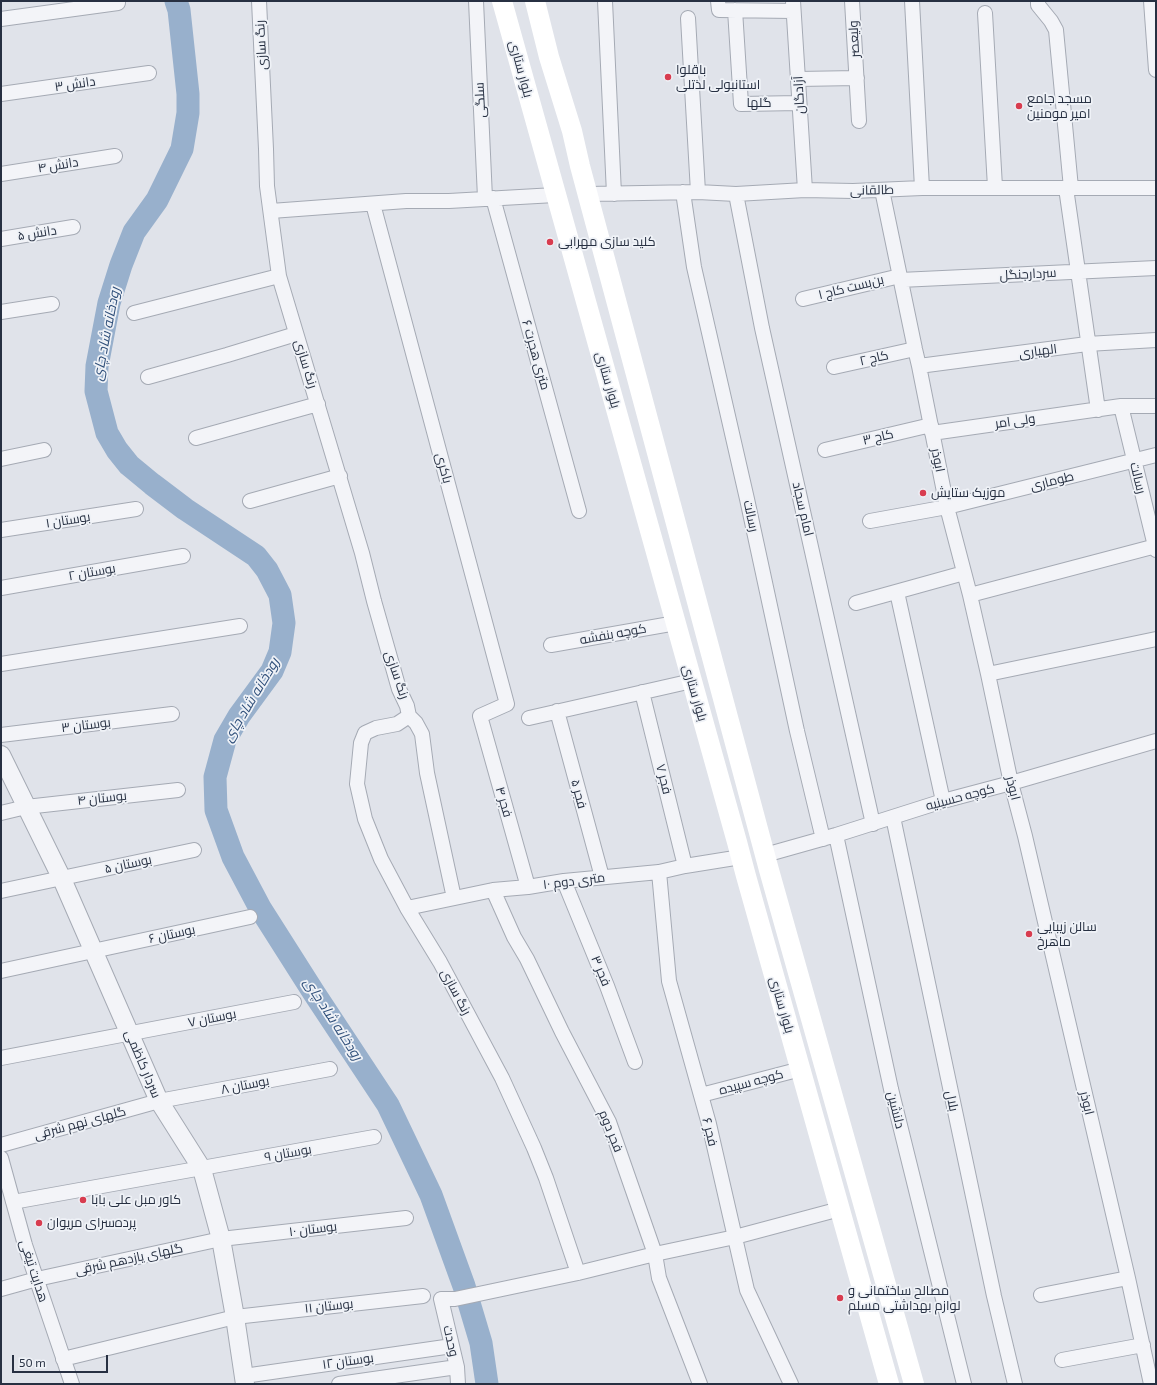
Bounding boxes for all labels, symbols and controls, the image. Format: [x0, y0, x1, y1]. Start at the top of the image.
street label: رنگ سازی [252, 20, 270, 70]
street label: ولیعصر [845, 20, 863, 58]
street label: بلوار ستاری [506, 39, 536, 99]
place label: باقلوا استانبولی لذتلی [676, 62, 760, 93]
marker: باقلوا استانبولی لذتلی [663, 72, 673, 82]
street label: دانش ۳ [54, 73, 96, 95]
street label: آزادگان [790, 76, 808, 114]
street label: سلگی [471, 82, 489, 118]
place label: مسجد جامع امیر مومنین [1027, 91, 1092, 122]
street label: گلها [746, 95, 772, 111]
marker: مسجد جامع امیر مومنین [1014, 101, 1024, 111]
street label: دانش ۴ [37, 154, 79, 176]
street label: طالقانی [850, 182, 894, 198]
street label: دانش ۵ [16, 222, 58, 244]
place label: کلید سازی مهرابی [558, 234, 656, 250]
marker: کلید سازی مهرابی [545, 237, 555, 247]
street label: سردارجنگل [999, 265, 1057, 283]
street label: بن‌بست کاج ۱ [817, 271, 885, 303]
water label: رودخانه شاد چای [89, 286, 123, 382]
street label: ۶ متری هجرت [519, 318, 553, 392]
street label: رنگ سازی [291, 338, 321, 390]
street label: الهیاری [1018, 341, 1058, 361]
street label: کاج ۲ [858, 347, 890, 369]
street label: بلوار ستاری [592, 350, 624, 410]
street label: ولی امر [994, 410, 1036, 432]
street label: کاج ۳ [861, 426, 895, 448]
street label: ابوذر [928, 447, 948, 473]
street label: باکری [432, 451, 456, 485]
street label: رسالت [1127, 460, 1149, 496]
street label: طوماری [1029, 468, 1075, 494]
street label: امام سجاد [789, 480, 817, 538]
place label: موزیک ستایش [931, 485, 1005, 501]
marker: موزیک ستایش [918, 488, 928, 498]
street label: رسالت [740, 499, 762, 533]
street label: بوستان ۱ [45, 509, 91, 531]
street label: بوستان ۲ [67, 560, 117, 584]
street label: کوچه بنفشه [578, 620, 648, 648]
street label: رنگ سازی [381, 649, 413, 701]
water label: رودخانه شاد چای [219, 655, 283, 745]
street label: بلوار ستاری [679, 663, 711, 723]
street label: بوستان ۳ [60, 714, 112, 736]
street label: فجر ۷ [653, 762, 675, 796]
street label: ابوذر [1003, 774, 1023, 802]
street label: فجر ۵ [568, 778, 590, 810]
street label: کوچه حسینیه [924, 780, 996, 814]
street label: فجر ۴ [492, 785, 516, 819]
street label: بوستان ۴ [77, 788, 127, 808]
street label: بوستان ۵ [103, 851, 153, 877]
street label: ۱۰ متری دوم [542, 869, 606, 893]
place label: سالن زیبایی ماهرخ [1037, 919, 1097, 950]
street label: بوستان ۶ [147, 921, 197, 947]
marker: سالن زیبایی ماهرخ [1024, 929, 1034, 939]
street label: فجر ۳ [588, 954, 614, 988]
street label: رنگ سازی [437, 966, 475, 1018]
water label: رودخانه شاد چای [300, 975, 366, 1063]
street label: بلوار ستاری [766, 975, 798, 1035]
street label: بوستان ۷ [186, 1006, 238, 1030]
street label: سردار کاظمی [122, 1028, 164, 1100]
street label: کوچه سپیده [717, 1066, 785, 1098]
street label: بوستان ۸ [219, 1073, 271, 1097]
street label: بلال [942, 1089, 962, 1113]
street label: ابوذر [1077, 1089, 1097, 1117]
street label: دلنشین [884, 1090, 908, 1130]
street label: گلهای نهم شرقی [32, 1103, 128, 1143]
street label: فجر دوم [596, 1108, 626, 1154]
street label: فجر ۶ [699, 1116, 721, 1148]
street label: بوستان ۹ [263, 1141, 313, 1165]
place label: کاور مبل علی بابا [91, 1192, 181, 1208]
marker: کاور مبل علی بابا [78, 1195, 88, 1205]
place label: پرده‌سرای مریوان [47, 1215, 136, 1231]
marker: پرده‌سرای مریوان [34, 1218, 44, 1228]
street label: بوستان ۱۰ [288, 1218, 338, 1240]
street label: هدایت تیغی [17, 1238, 51, 1304]
street label: گلهای یازدهم شرقی [74, 1240, 184, 1278]
place label: مصالح ساختمانی و لوازم بهداشتی مسلم [848, 1283, 961, 1314]
marker: مصالح ساختمانی و لوازم بهداشتی مسلم [835, 1293, 845, 1303]
street label: بوستان ۱۱ [304, 1296, 354, 1316]
street label: وحدت [440, 1324, 462, 1358]
scale bar [14, 1347, 110, 1373]
street label: بوستان ۱۲ [321, 1350, 375, 1372]
text: 50 m [19, 1355, 46, 1369]

